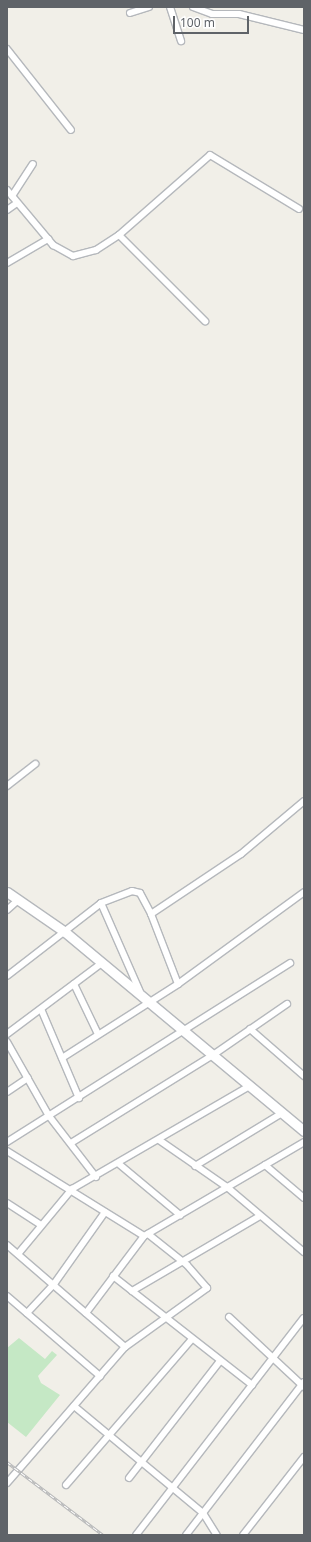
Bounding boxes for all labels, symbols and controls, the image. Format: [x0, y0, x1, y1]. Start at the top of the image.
scale bar [175, 8, 251, 34]
text: 100 m [180, 14, 215, 31]

